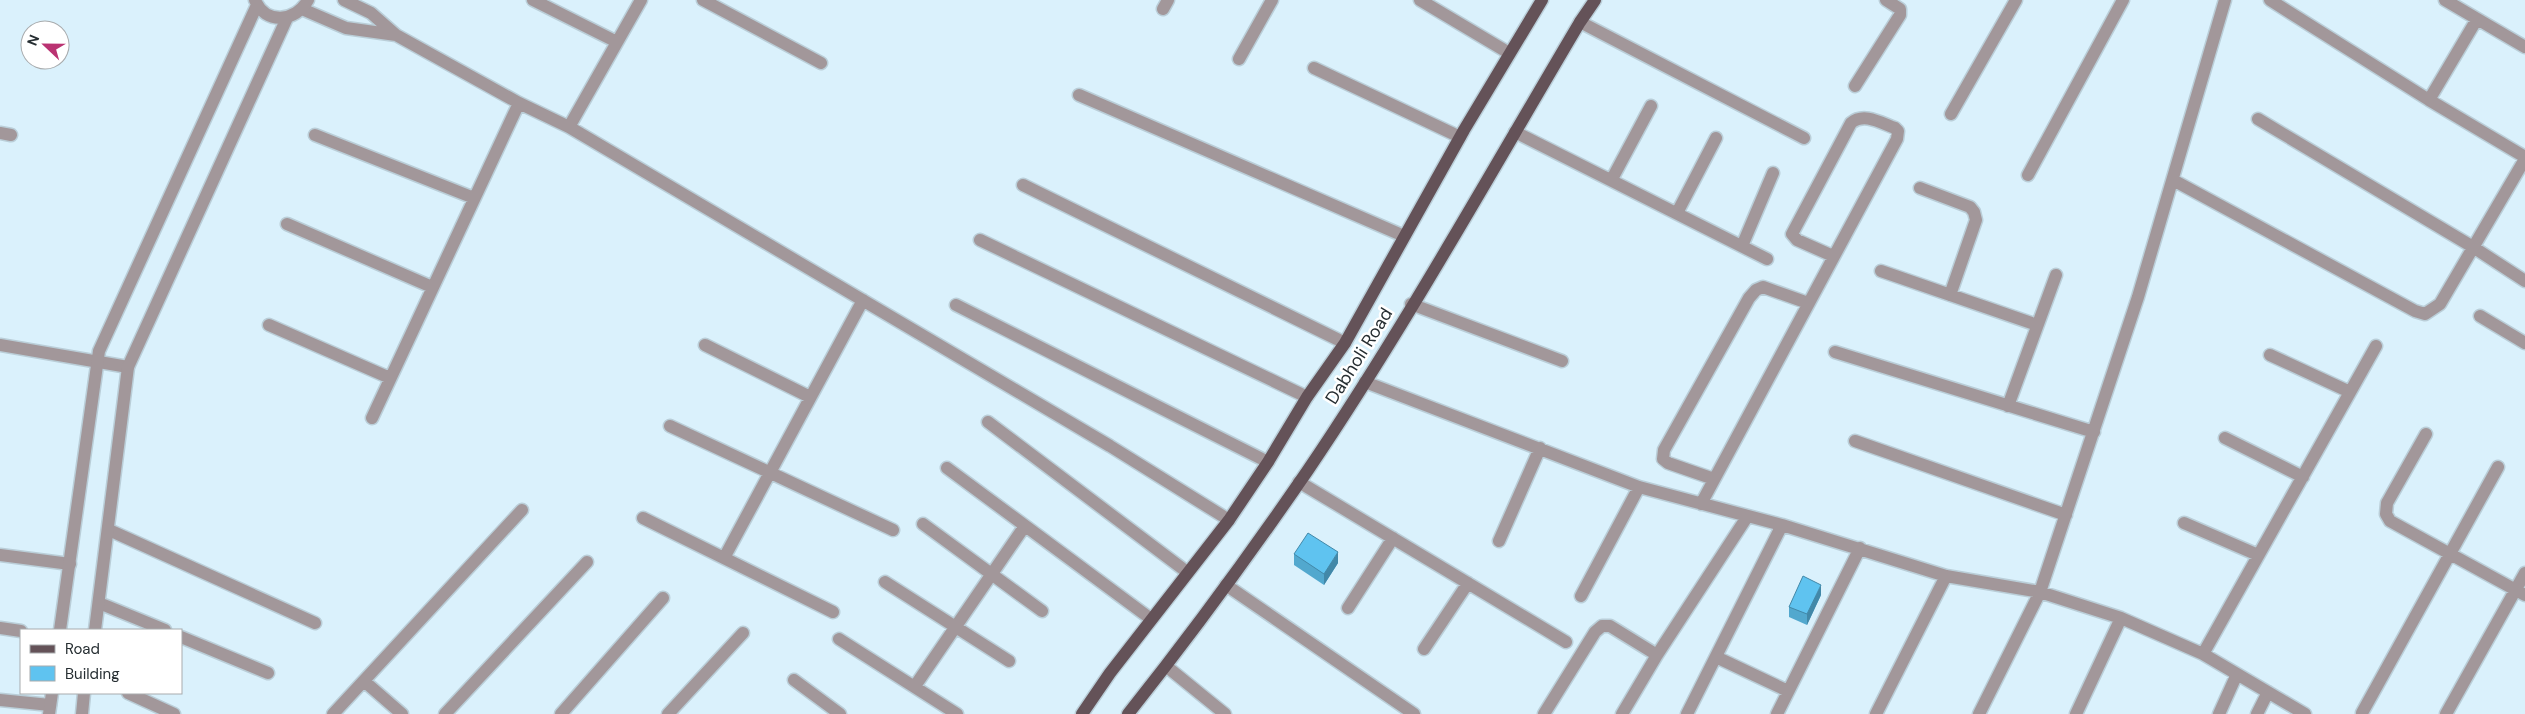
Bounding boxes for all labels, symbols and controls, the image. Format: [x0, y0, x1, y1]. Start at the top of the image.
north arrow [20, 20, 70, 70]
text: N [23, 32, 43, 48]
street label: Dabholi Road [1320, 303, 1398, 409]
legend [20, 629, 182, 694]
text: Road [65, 639, 100, 659]
text: Building [65, 664, 120, 684]

